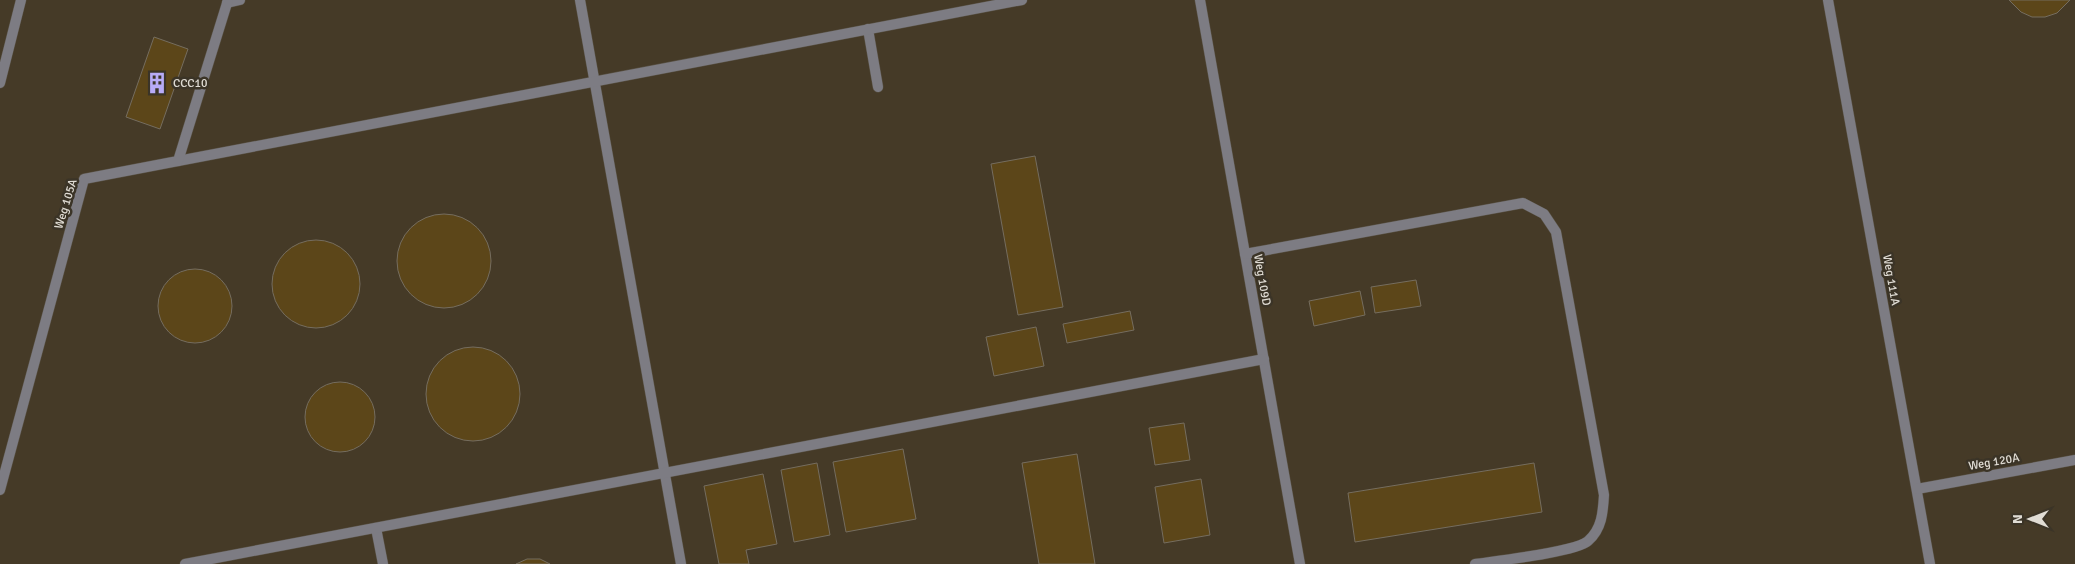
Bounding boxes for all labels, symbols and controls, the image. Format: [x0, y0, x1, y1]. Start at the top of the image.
building icon: CCC10 [144, 70, 170, 96]
place label: CCC10 [173, 76, 208, 91]
street label: Weg 105A [51, 177, 81, 231]
street label: Weg 109D [1250, 253, 1274, 307]
street label: Weg 111A [1879, 253, 1903, 307]
street label: Weg 120A [1967, 450, 2021, 474]
north arrow [2005, 494, 2055, 544]
text: N [2009, 514, 2026, 524]

